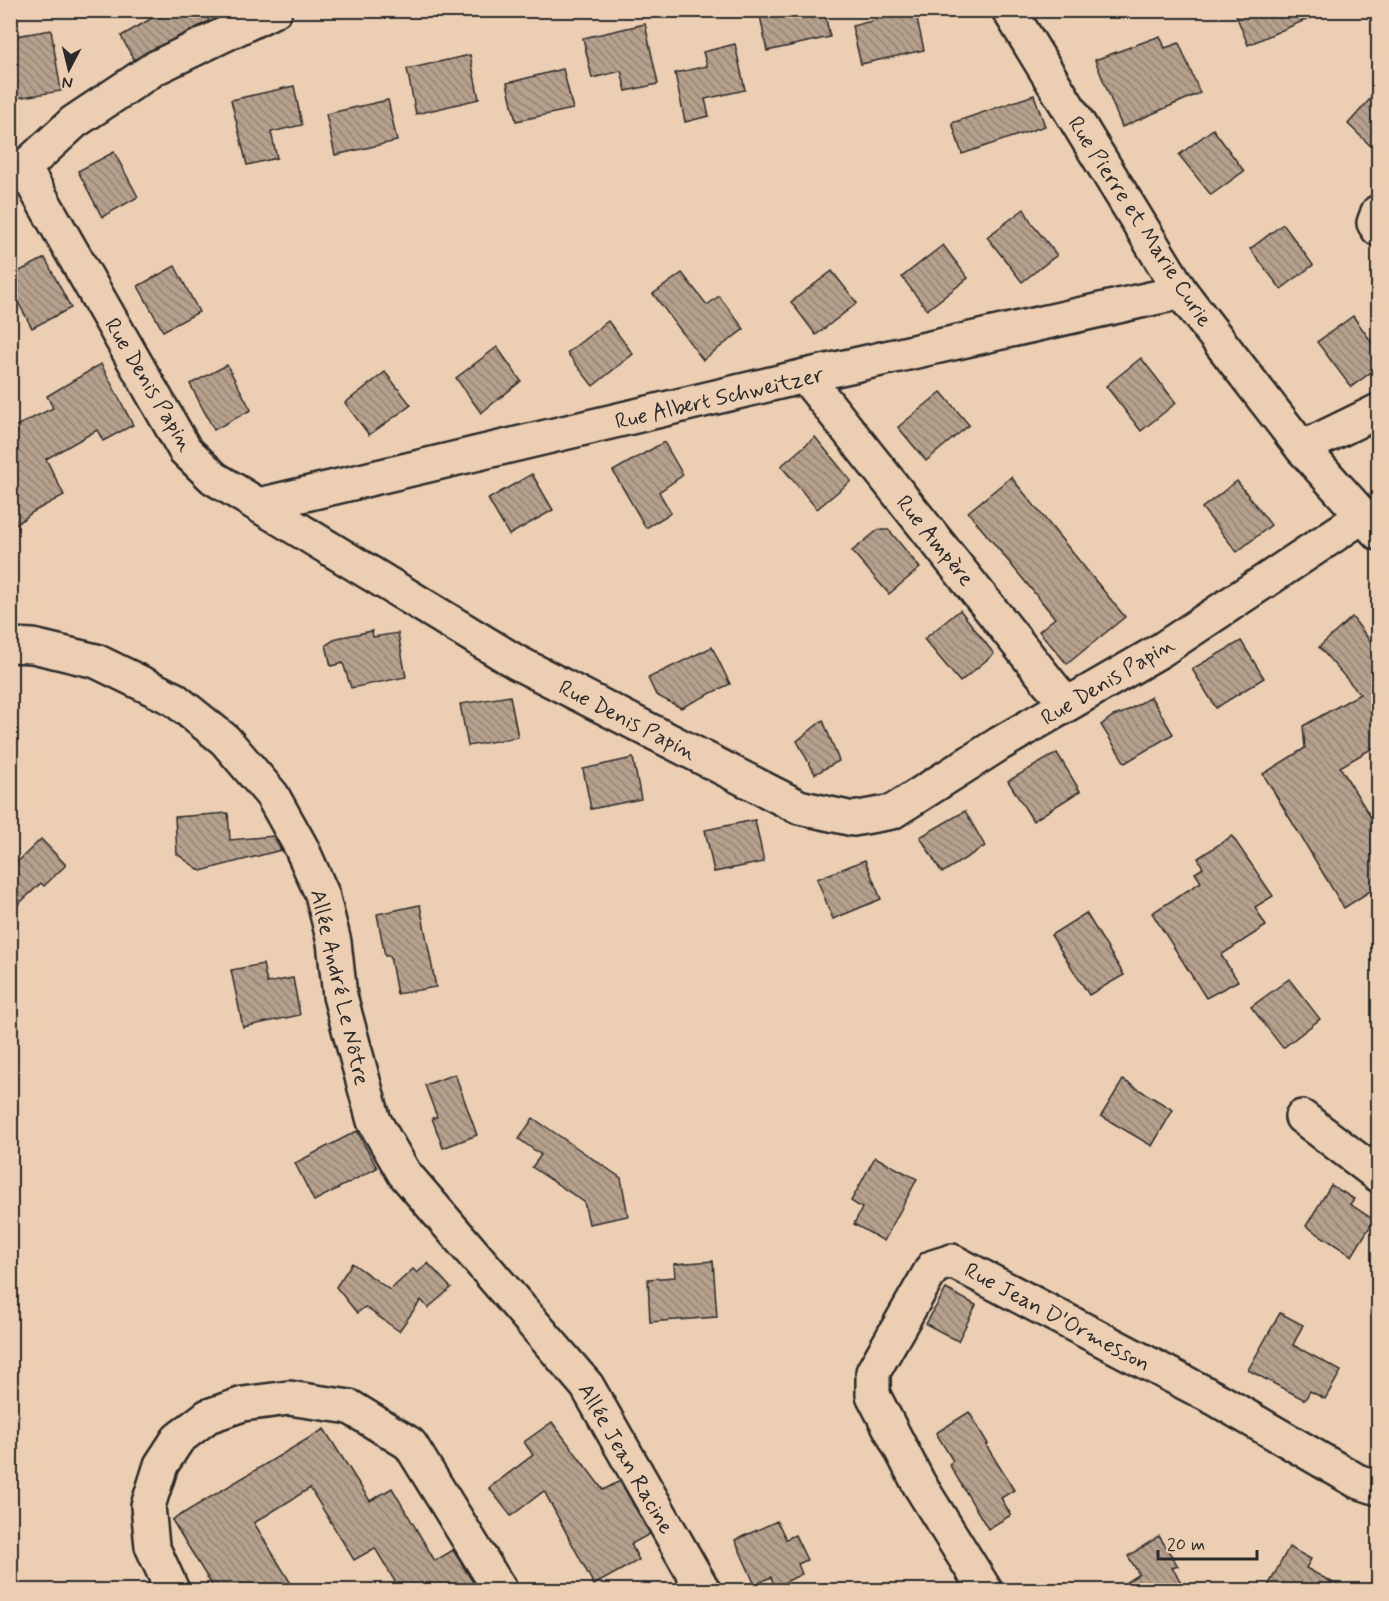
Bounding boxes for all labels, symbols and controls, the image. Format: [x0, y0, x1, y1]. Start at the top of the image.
north arrow [39, 39, 99, 99]
text: N [61, 71, 74, 93]
street label: Rue Pierre et Marie Curie [1061, 111, 1218, 333]
street label: Rue Denis Papin [97, 313, 199, 457]
street label: Rue Albert Schweitzer [612, 361, 827, 437]
street label: Rue Ampère [889, 490, 980, 593]
street label: Rue Denis Papin [1036, 631, 1180, 733]
street label: Rue Denis Papin [554, 674, 701, 768]
street label: Allée André Le Nôtre [303, 887, 375, 1088]
street label: Rue Jean D'Ormesson [959, 1257, 1155, 1379]
street label: Allée Jean Racine [571, 1378, 680, 1540]
scale bar [1158, 1523, 1257, 1561]
text: 20 m [1167, 1533, 1205, 1557]

